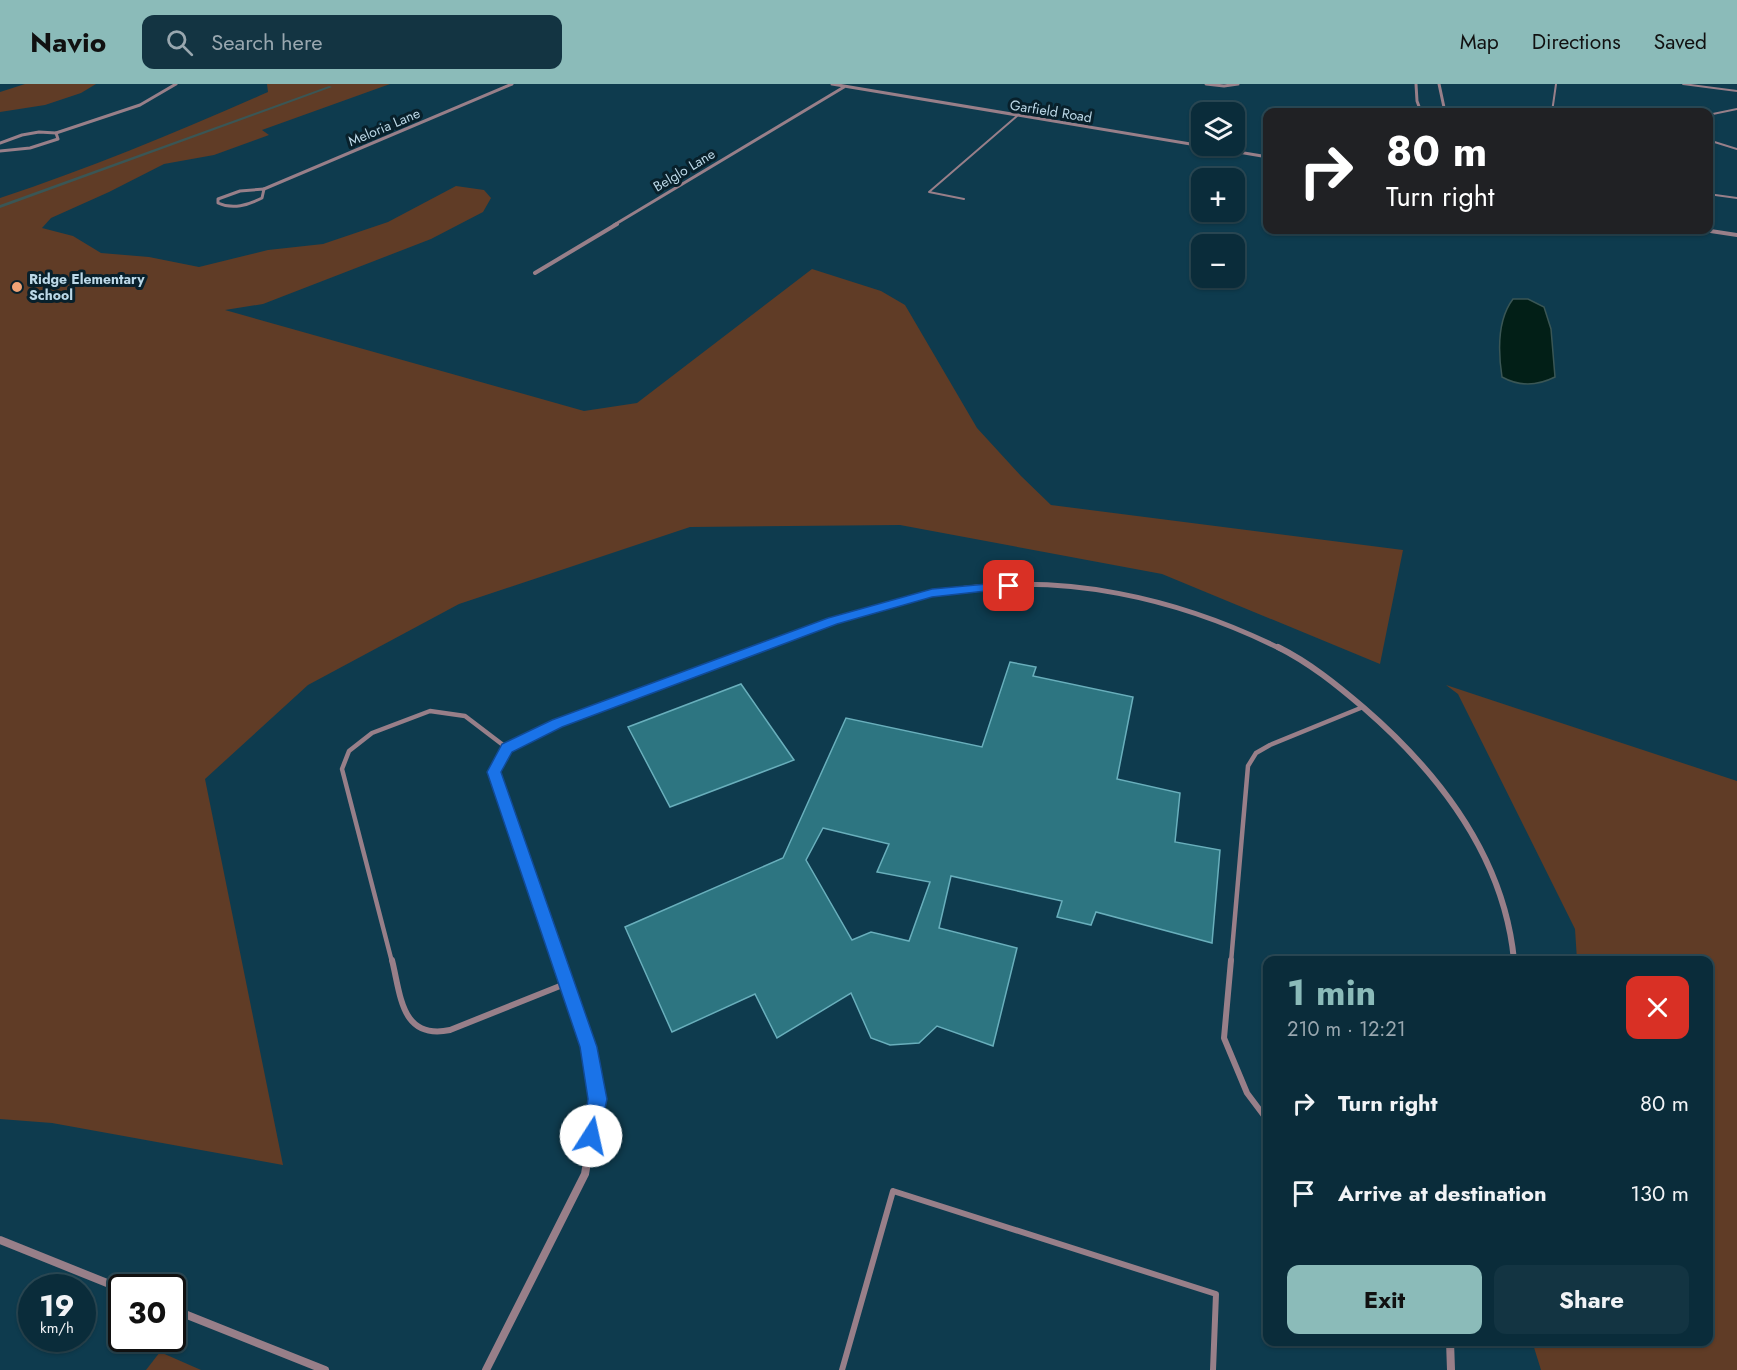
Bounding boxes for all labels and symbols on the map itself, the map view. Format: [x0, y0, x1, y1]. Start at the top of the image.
street label: Garfield Road [1009, 95, 1093, 127]
street label: Meloria Lane [345, 103, 423, 151]
street label: Belglo Lane [649, 144, 719, 196]
place label: Ridge Elementary School [29, 269, 145, 305]
marker: Ridge Elementary School [10, 280, 24, 294]
pin [983, 560, 1034, 611]
position arrow [559, 1104, 623, 1168]
speed limit sign: 30 [108, 1274, 186, 1352]

